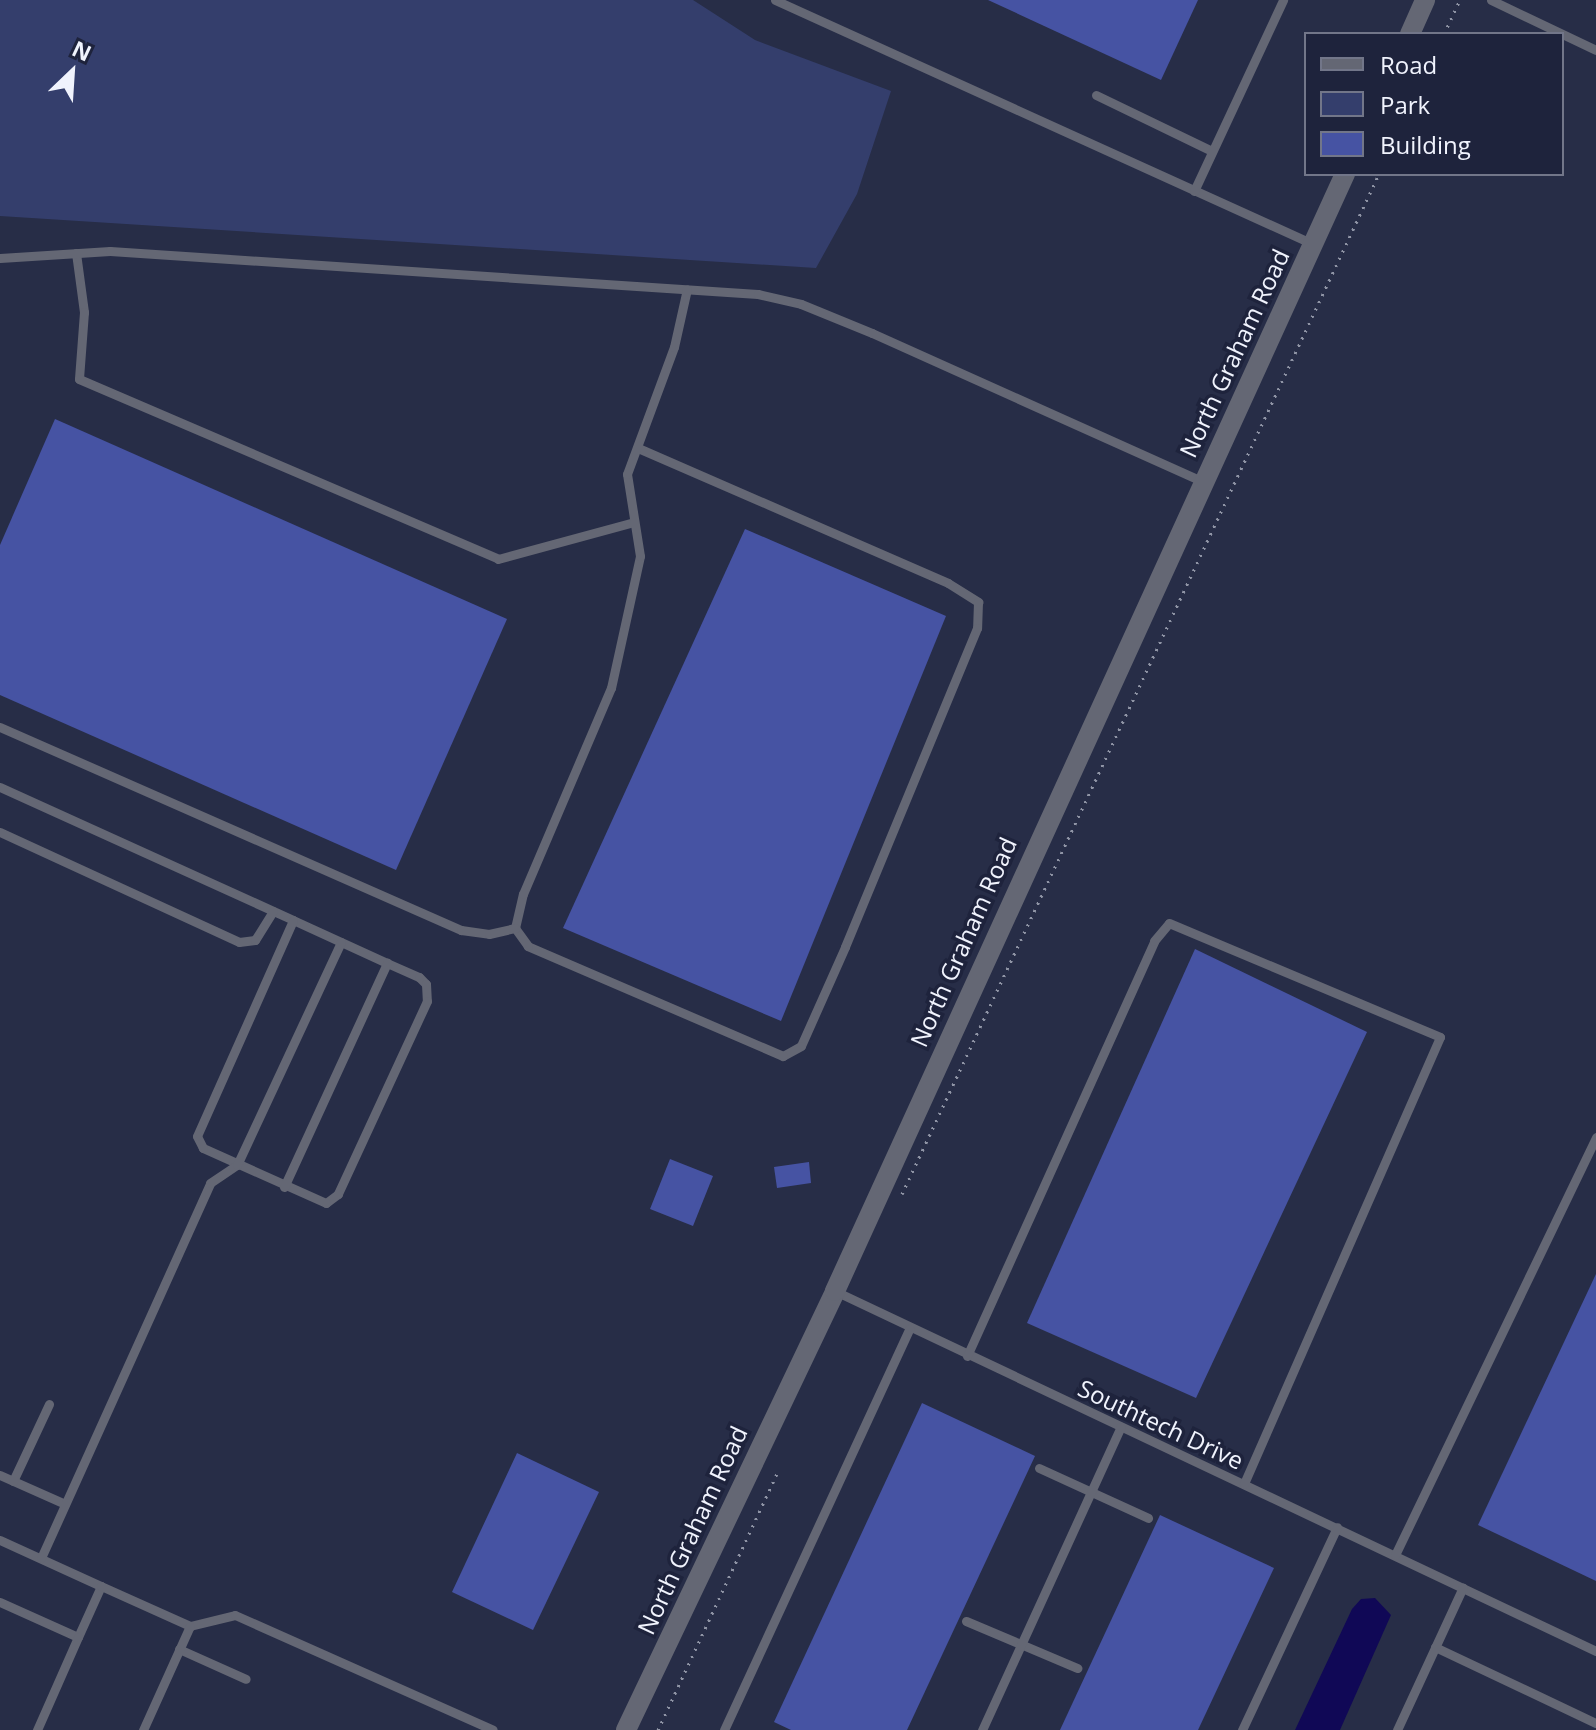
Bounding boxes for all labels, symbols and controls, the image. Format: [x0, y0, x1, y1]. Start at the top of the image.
north arrow [32, 32, 112, 112]
legend [1304, 32, 1564, 176]
text: N [68, 33, 97, 68]
text: Road [1380, 48, 1437, 81]
text: Park [1380, 88, 1430, 121]
text: Building [1380, 128, 1471, 161]
street label: North Graham Road [1173, 244, 1295, 462]
street label: North Graham Road [904, 833, 1022, 1051]
street label: Southtech Drive [1074, 1373, 1248, 1475]
street label: North Graham Road [631, 1421, 753, 1639]

